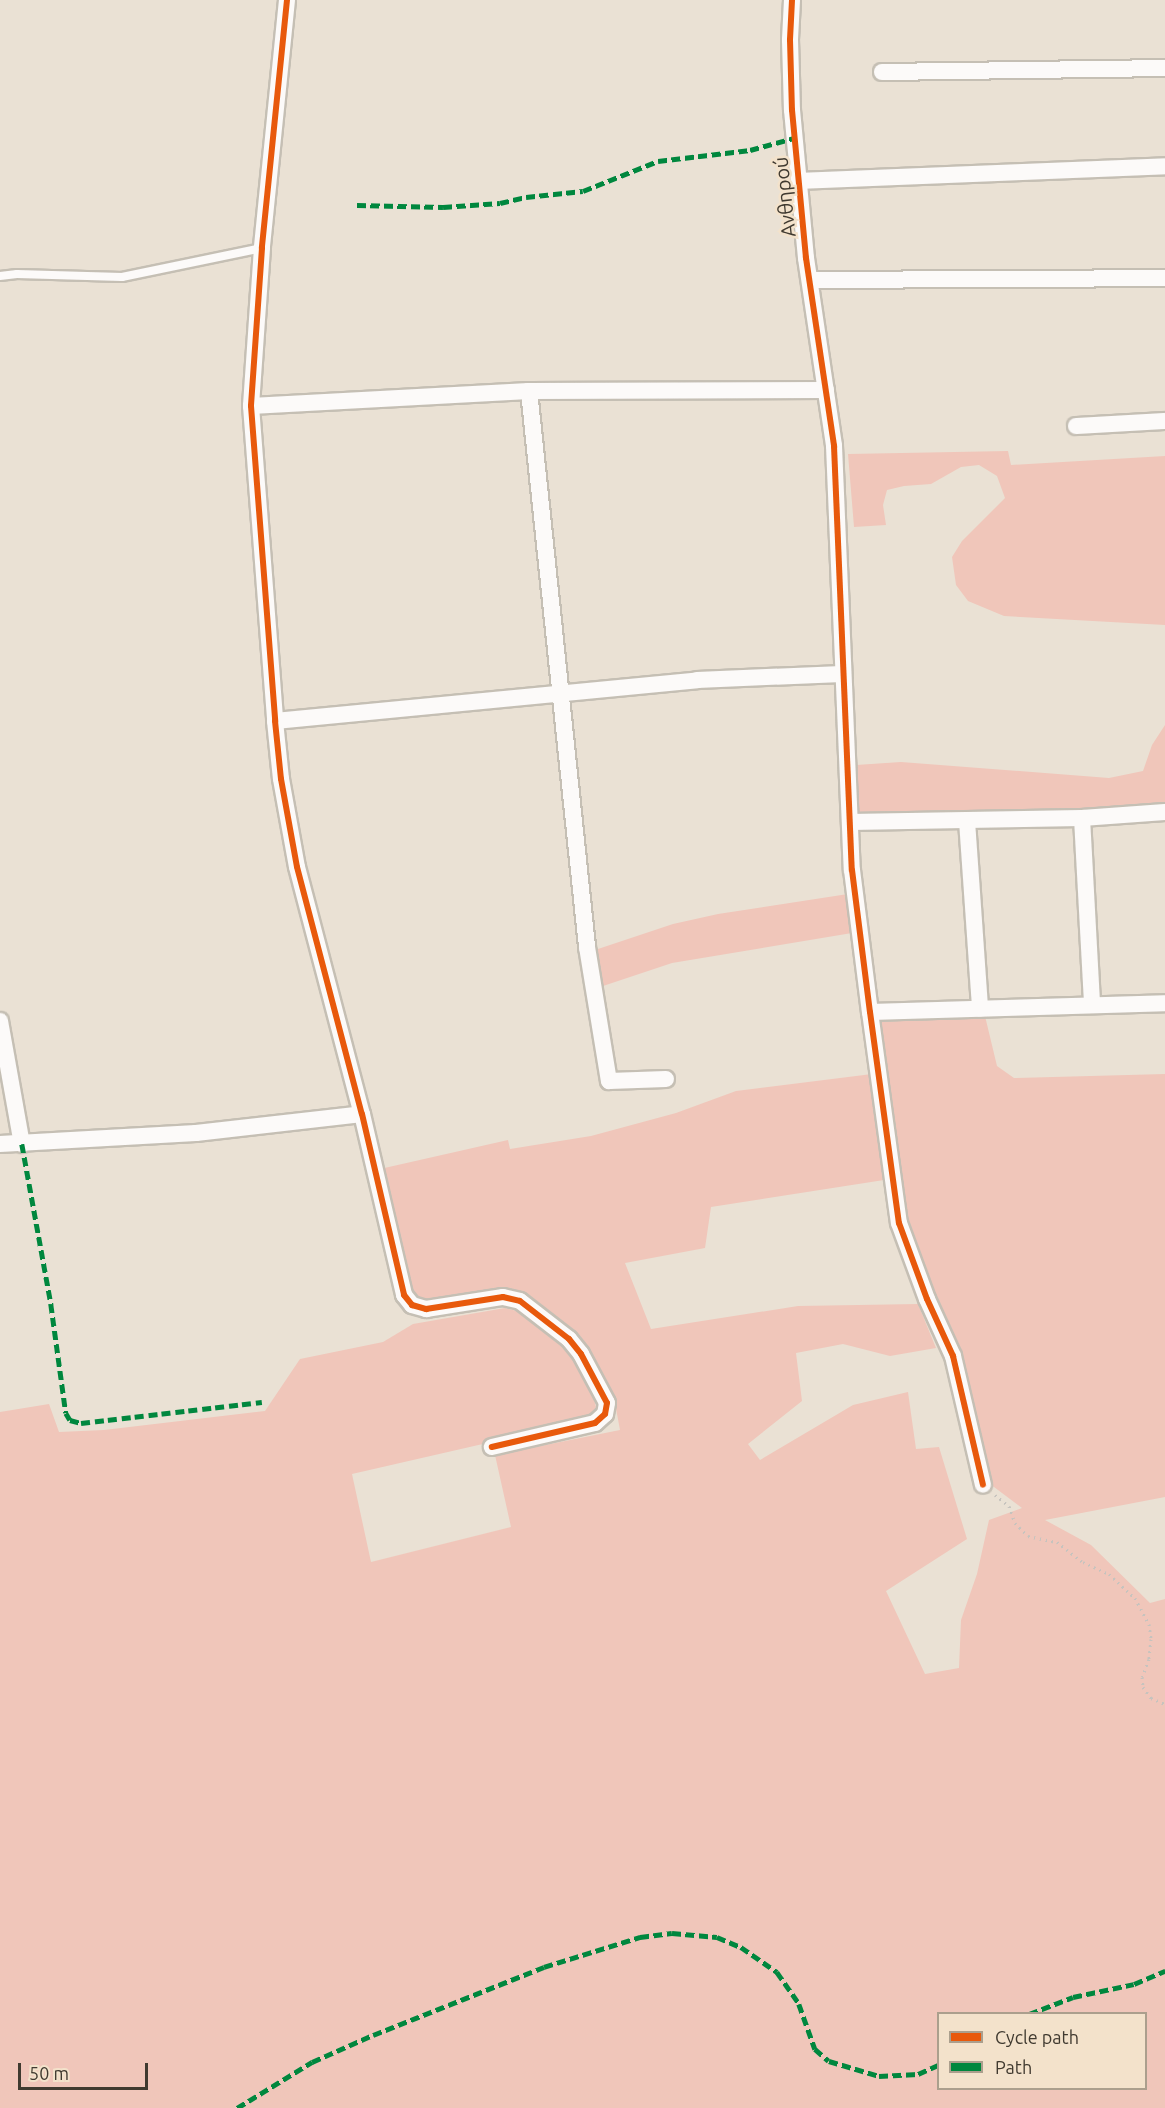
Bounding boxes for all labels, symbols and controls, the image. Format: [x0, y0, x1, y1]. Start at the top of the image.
street label: Ανθηρού [768, 156, 800, 238]
legend [937, 2012, 1147, 2090]
text: Cycle path [995, 2027, 1079, 2047]
scale bar [21, 2051, 152, 2089]
text: Path [995, 2057, 1032, 2077]
text: 50 m [29, 2063, 69, 2083]

